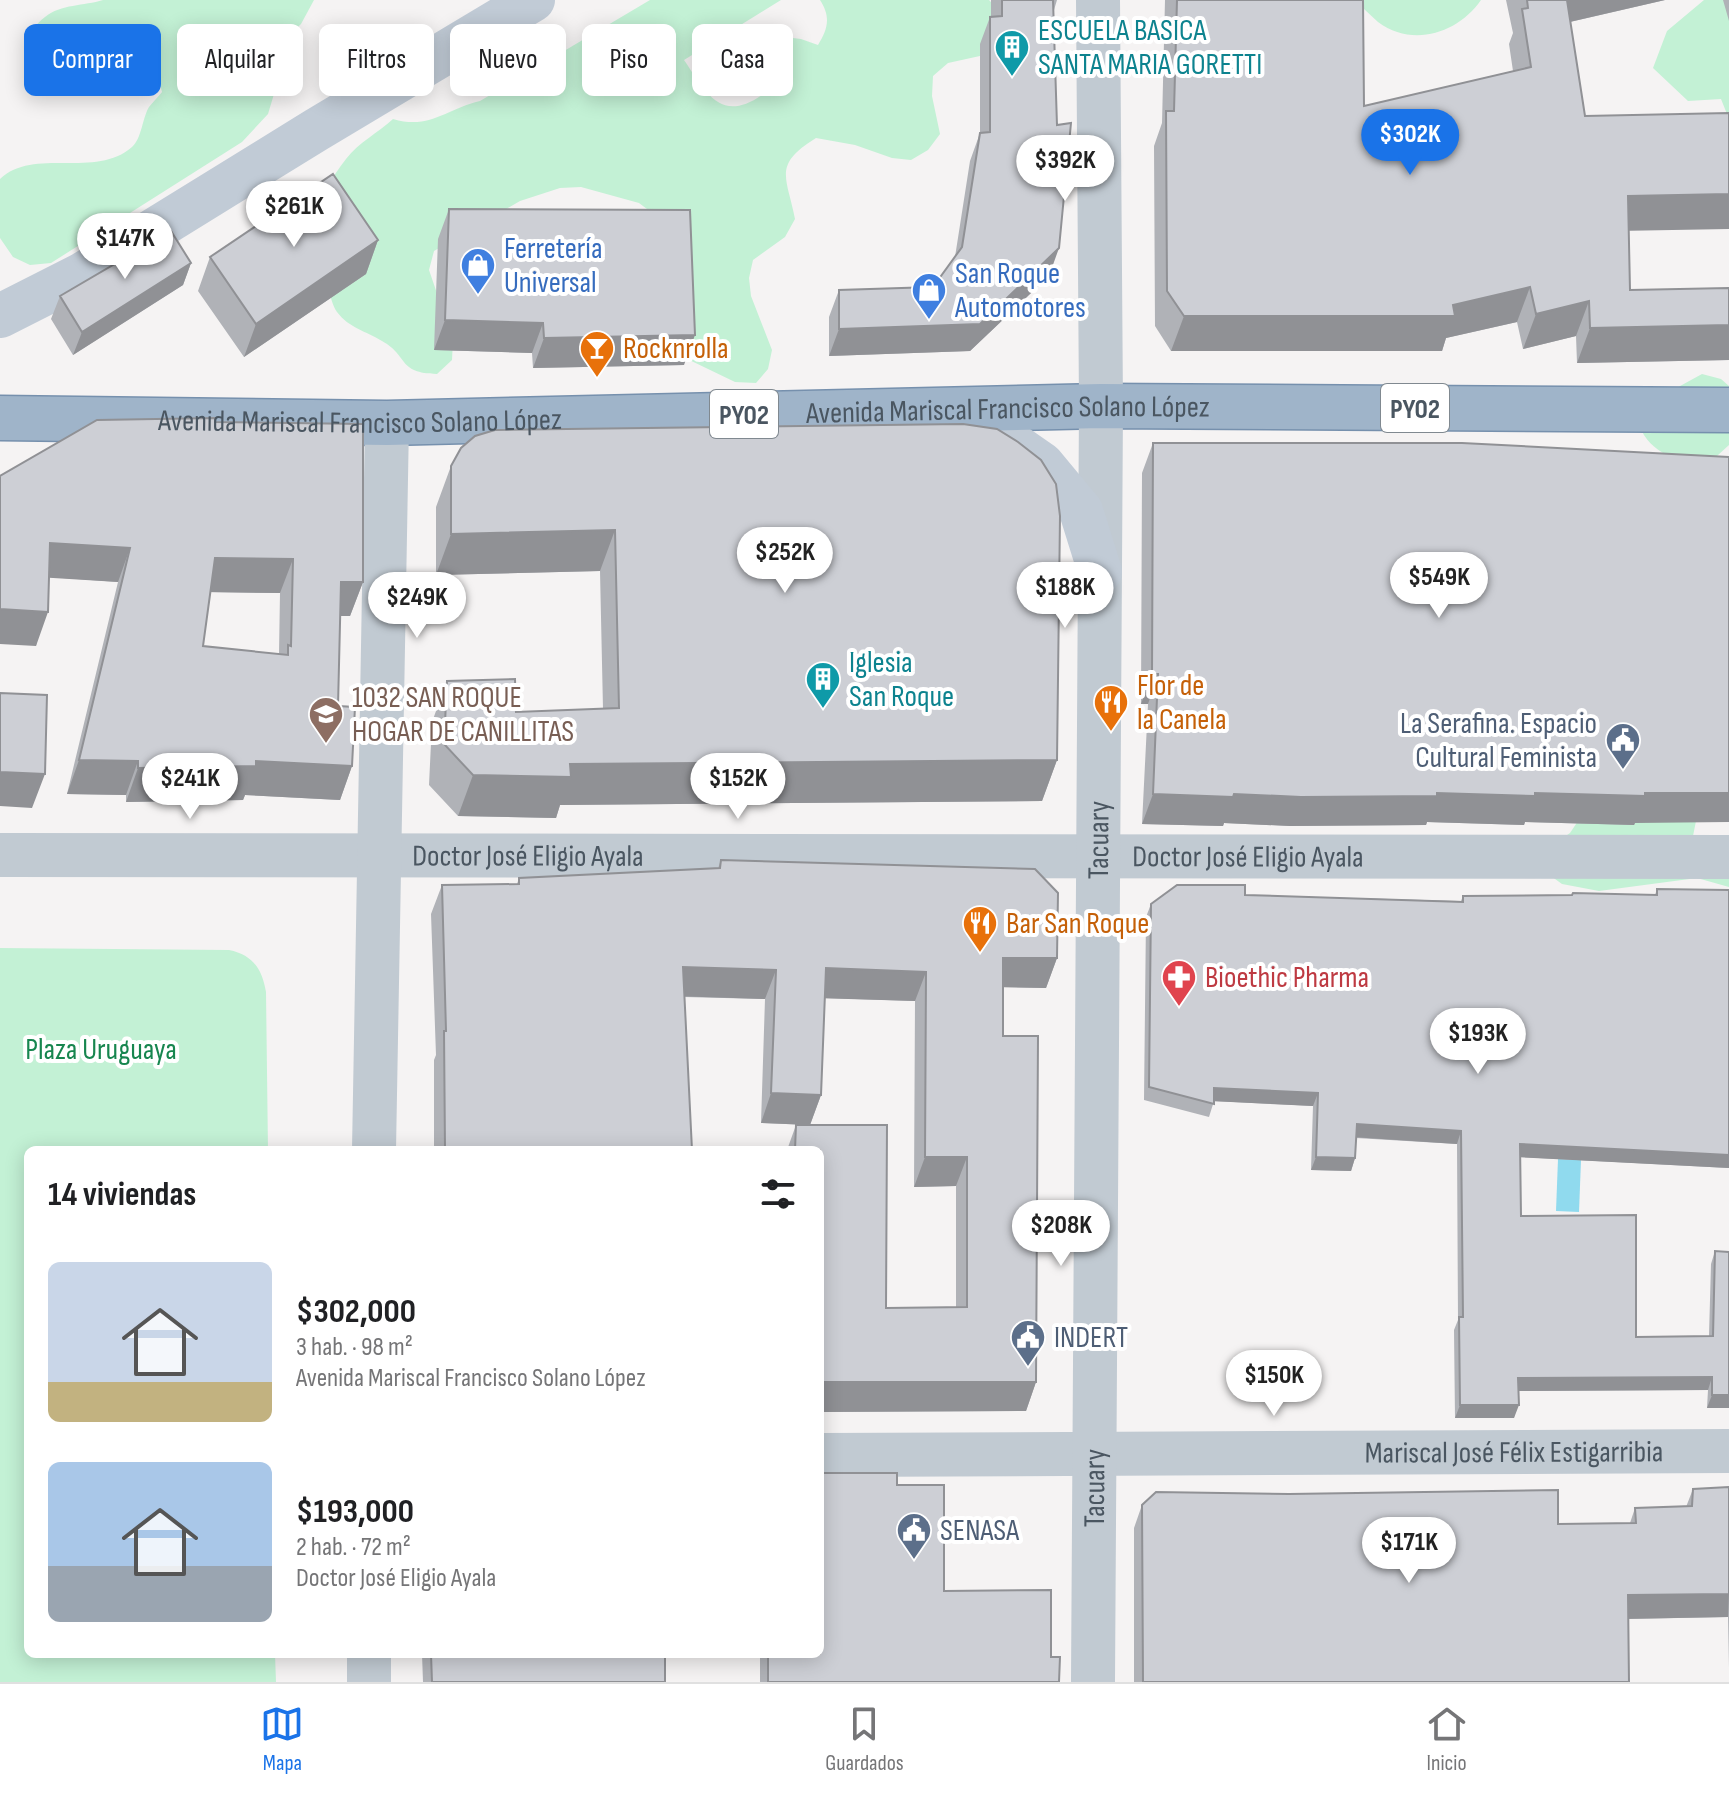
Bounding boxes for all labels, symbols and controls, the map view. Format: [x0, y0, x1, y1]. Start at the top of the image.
place label: ESCUELA BASICA SANTA MARIA GORETTI [1038, 13, 1262, 83]
chip: Comprar [24, 24, 161, 96]
chip: Alquilar [177, 24, 303, 96]
chip: Filtros [319, 24, 434, 96]
chip: Nuevo [450, 24, 566, 96]
chip: Piso [582, 24, 676, 96]
chip: Casa [692, 24, 793, 96]
building icon: ESCUELA BASICA SANTA MARIA GORETTI [993, 28, 1031, 78]
pin: $302K [1354, 109, 1466, 177]
text: $302K [1379, 119, 1441, 150]
pin: $392K [1009, 135, 1121, 203]
text: $392K [1034, 145, 1096, 176]
pin: $261K [238, 181, 350, 249]
text: $261K [264, 191, 324, 222]
pin: $147K [69, 213, 181, 281]
text: $147K [95, 223, 155, 254]
place label: Ferretería Universal [504, 231, 602, 301]
shop icon: Ferretería Universal [459, 246, 497, 296]
place label: San Roque Automotores [954, 256, 1086, 326]
shop icon: San Roque Automotores [910, 271, 948, 321]
bar icon: Rocknrolla [578, 329, 616, 379]
place label: Rocknrolla [623, 331, 729, 367]
road number: PY02 [1381, 384, 1449, 432]
street label: Avenida Mariscal Francisco Solano López [805, 389, 1210, 432]
road number: PY02 [710, 390, 778, 438]
street label: Avenida Mariscal Francisco Solano López [157, 402, 562, 442]
pin: $252K [729, 527, 841, 595]
text: $252K [755, 537, 815, 568]
pin: $549K [1383, 552, 1495, 620]
pin: $188K [1009, 562, 1121, 630]
text: $549K [1408, 562, 1470, 593]
pin: $249K [361, 572, 473, 640]
text: $188K [1035, 572, 1095, 603]
text: $249K [386, 582, 448, 613]
place label: Iglesia San Roque [849, 645, 954, 715]
building icon: Iglesia San Roque [804, 660, 842, 710]
place label: Flor de la Canela [1137, 668, 1227, 738]
place label: 1032 SAN ROQUE HOGAR DE CANILLITAS [352, 680, 574, 750]
restaurant icon: Flor de la Canela [1092, 683, 1130, 733]
school or university icon: 1032 SAN ROQUE HOGAR DE CANILLITAS [307, 695, 345, 745]
place label: La Serafina. Espacio Cultural Feminista [1400, 706, 1597, 776]
public building icon: La Serafina. Espacio Cultural Feminista [1604, 721, 1642, 771]
pin: $241K [134, 753, 246, 821]
pin: $152K [682, 753, 794, 821]
text: $241K [160, 763, 220, 794]
text: $152K [708, 763, 768, 794]
street label: Tacuary [1081, 800, 1118, 879]
street label: Doctor José Eligio Ayala [412, 838, 644, 875]
street label: Doctor José Eligio Ayala [1132, 839, 1364, 876]
restaurant icon: Bar San Roque [961, 904, 999, 954]
place label: Bar San Roque [1006, 906, 1149, 942]
pharmacy icon: Bioethic Pharma [1160, 958, 1198, 1008]
place label: Bioethic Pharma [1205, 960, 1369, 996]
pin: $193K [1422, 1008, 1534, 1076]
text: $193K [1448, 1018, 1508, 1049]
park label: Plaza Uruguaya [25, 1032, 177, 1068]
icon: filters [756, 1172, 800, 1216]
text: 14 viviendas [48, 1174, 196, 1215]
pin: $208K [1005, 1200, 1117, 1268]
text: $208K [1030, 1210, 1092, 1241]
text: $302,000 [296, 1291, 416, 1332]
icon: home [112, 1294, 208, 1390]
public building icon: INDERT [1009, 1318, 1047, 1368]
place label: INDERT [1054, 1320, 1128, 1356]
text: 3 hab. · 98 m² [296, 1332, 413, 1363]
pin: $150K [1218, 1350, 1330, 1418]
text: $150K [1244, 1360, 1304, 1391]
text: Avenida Mariscal Francisco Solano López [296, 1363, 646, 1394]
street label: Mariscal José Félix Estigarribia [1365, 1434, 1663, 1472]
street label: Tacuary [1077, 1448, 1113, 1527]
text: $193,000 [296, 1491, 414, 1532]
icon: home [112, 1494, 208, 1590]
public building icon: SENASA [895, 1511, 933, 1561]
place label: SENASA [940, 1513, 1019, 1549]
pin: $171K [1353, 1517, 1465, 1585]
text: $171K [1380, 1527, 1438, 1558]
text: 2 hab. · 72 m² [296, 1532, 411, 1563]
text: Doctor José Eligio Ayala [296, 1563, 496, 1594]
tab: Mapa [260, 1702, 304, 1777]
tab: Guardados [825, 1702, 904, 1777]
tab: Inicio [1425, 1702, 1469, 1777]

